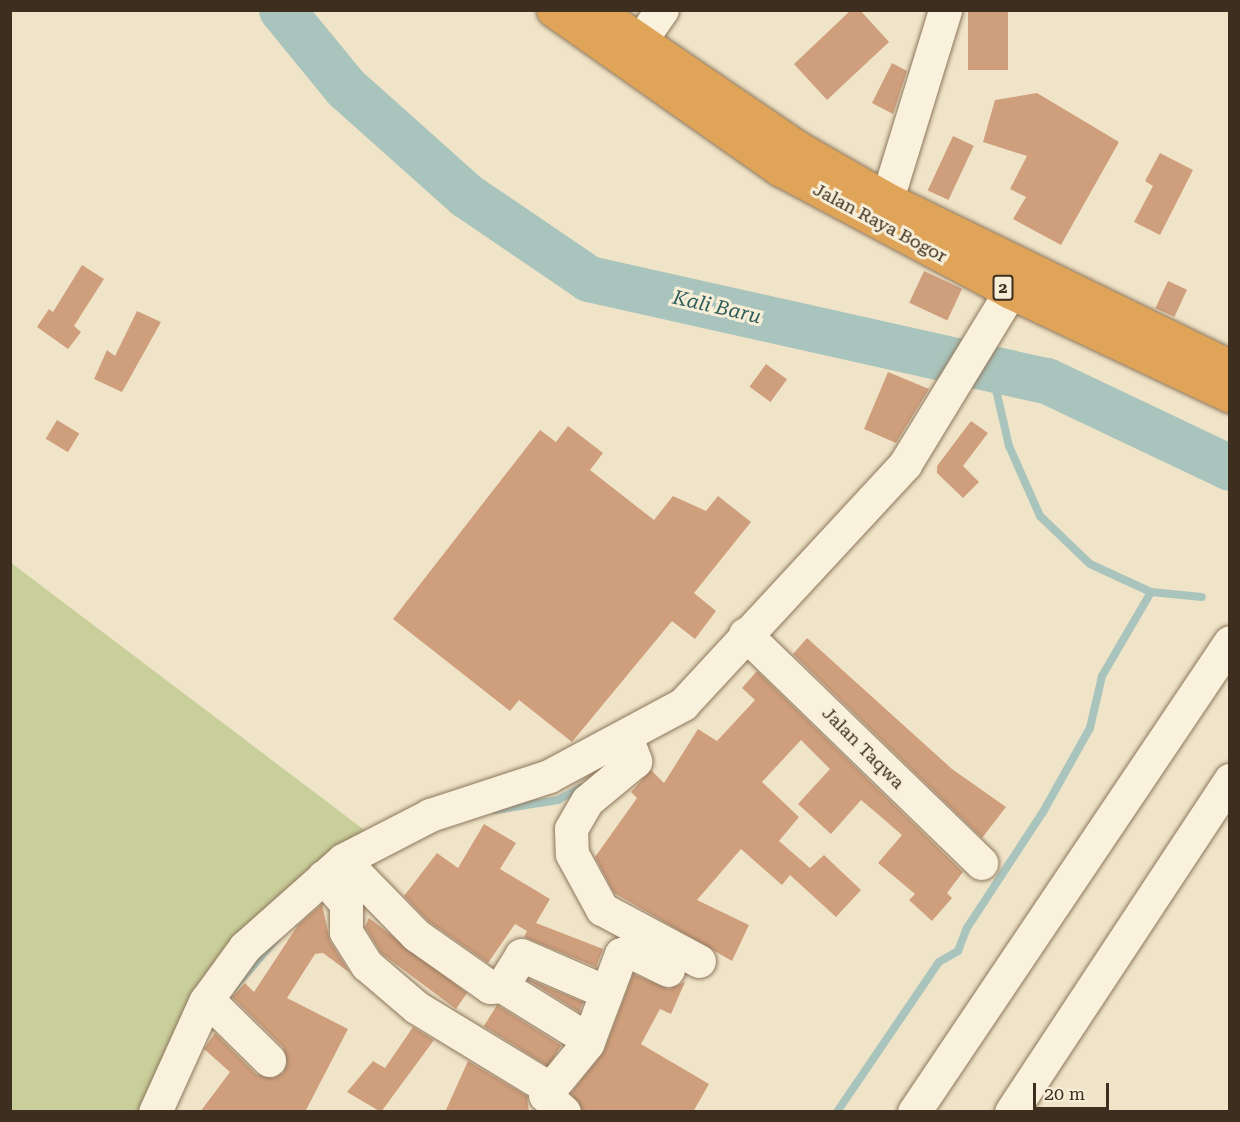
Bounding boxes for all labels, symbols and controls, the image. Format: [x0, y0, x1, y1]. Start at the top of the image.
street label: Jalan Raya Bogor [809, 179, 951, 267]
road number: 2 [992, 275, 1014, 301]
water label: Kali Baru [671, 285, 763, 329]
street label: Jalan Taqwa [817, 702, 909, 794]
scale bar [1036, 1071, 1112, 1109]
text: 20 m [1044, 1083, 1085, 1104]

